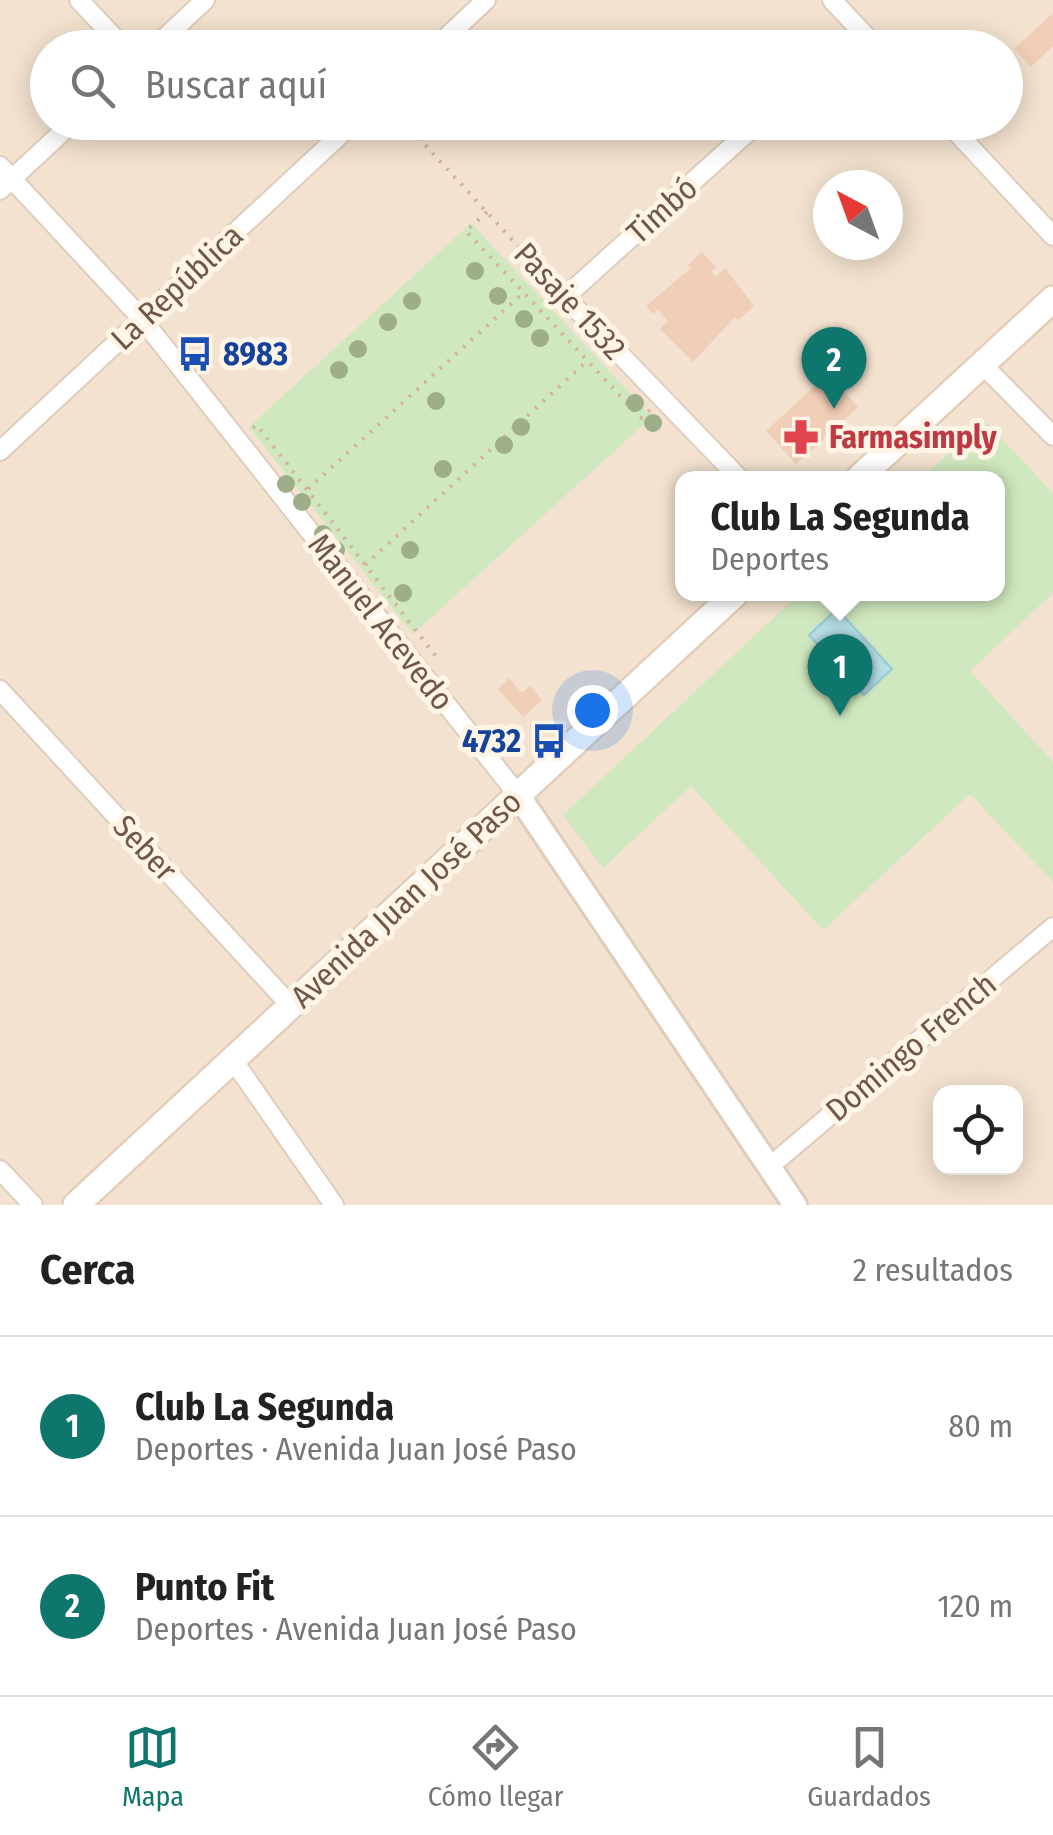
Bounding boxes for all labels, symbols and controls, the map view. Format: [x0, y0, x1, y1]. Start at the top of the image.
search box [30, 30, 1023, 140]
icon: search [65, 58, 120, 113]
text: Buscar aquí [145, 62, 327, 108]
street label: Timbó [619, 169, 705, 251]
north arrow [813, 170, 903, 260]
street label: La República [103, 216, 251, 358]
street label: Pasaje 1532 [506, 235, 634, 367]
pin: 2 [802, 326, 866, 409]
bus stop icon: 8983 [176, 335, 214, 373]
place label: 8983 [223, 335, 288, 373]
pharmacy icon: Farmasimply [782, 418, 820, 456]
place label: Farmasimply [829, 418, 997, 456]
popup [675, 471, 1005, 601]
text: Club La Segunda [710, 494, 970, 540]
street label: Manuel Acevedo [300, 526, 462, 718]
text: Deportes [710, 540, 829, 578]
pin: 1 [808, 634, 872, 716]
your location [567, 685, 618, 736]
place label: 4732 [462, 722, 521, 760]
bus stop icon: 4732 [530, 722, 568, 760]
street label: Avenida Juan José Paso [283, 782, 529, 1016]
street label: Seber [105, 807, 185, 889]
street label: Domingo French [818, 965, 1004, 1129]
map controls [933, 1085, 1023, 1175]
button: locate [933, 1085, 1023, 1175]
text: Cerca [40, 1245, 135, 1295]
text: 2 resultados [853, 1251, 1013, 1289]
text: Club La Segunda [135, 1384, 394, 1430]
text: 1 [66, 1407, 79, 1445]
text: 80 m [948, 1407, 1013, 1445]
text: Deportes · Avenida Juan José Paso [135, 1430, 577, 1468]
text: Punto Fit [135, 1564, 275, 1610]
text: 2 [65, 1587, 80, 1625]
text: 120 m [938, 1587, 1013, 1625]
text: Deportes · Avenida Juan José Paso [135, 1610, 577, 1648]
tab: Mapa [122, 1720, 184, 1813]
tab: Cómo llegar [428, 1720, 563, 1813]
tab: Guardados [807, 1720, 931, 1813]

